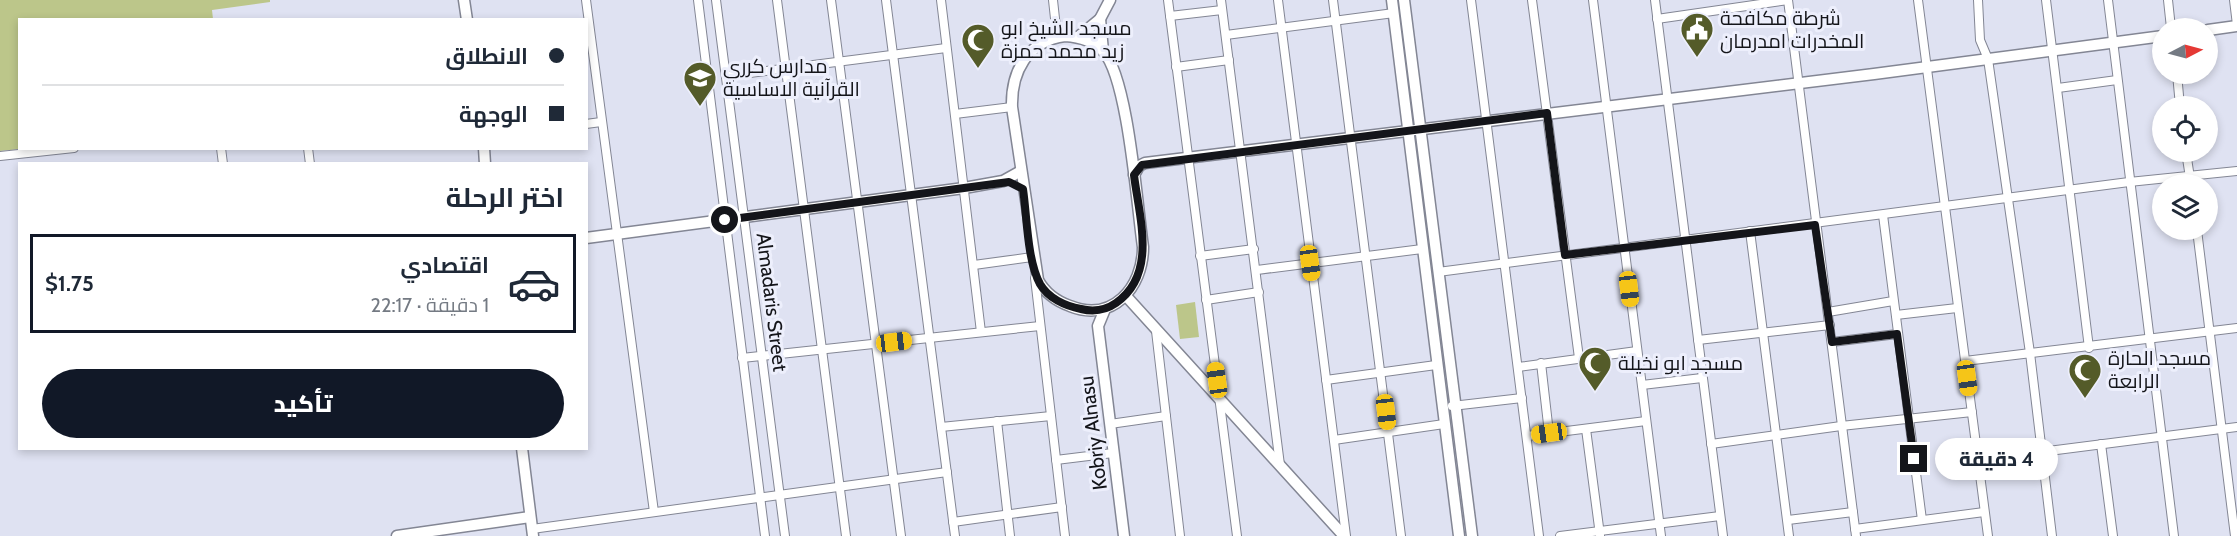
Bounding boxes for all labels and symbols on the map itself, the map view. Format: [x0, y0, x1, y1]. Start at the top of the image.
place label: شرطة مكافحة المخدرات امدرمان [1720, 6, 1864, 54]
public building icon: شرطة مكافحة المخدرات امدرمان [1679, 11, 1715, 58]
place label: مسجد الشيخ ابو زيد محمد حمزة [1001, 16, 1132, 63]
north arrow [2152, 18, 2218, 84]
mosque icon: مسجد الشيخ ابو زيد محمد حمزة [960, 22, 996, 69]
place label: مدارس كرري القرآنية الاساسية [723, 54, 860, 101]
school or university icon: مدارس كرري القرآنية الاساسية [682, 60, 718, 107]
route start [711, 206, 738, 233]
street label: Almadaris Street [752, 231, 792, 373]
car [1299, 244, 1321, 282]
car [1618, 270, 1640, 308]
car [875, 331, 913, 353]
mosque icon: مسجد ابو نخيلة [1577, 345, 1613, 392]
place label: مسجد الحارة الرابعة [2108, 346, 2211, 393]
place label: مسجد ابو نخيلة [1618, 351, 1743, 375]
mosque icon: مسجد الحارة الرابعة [2067, 352, 2103, 399]
car [1956, 359, 1978, 397]
car [1206, 361, 1228, 399]
street label: Kobriy Alnasu [1074, 375, 1112, 491]
car [1375, 393, 1397, 431]
car [1530, 422, 1568, 444]
callout: 4 دقيقة [1935, 438, 2058, 480]
route end [1900, 445, 1927, 472]

